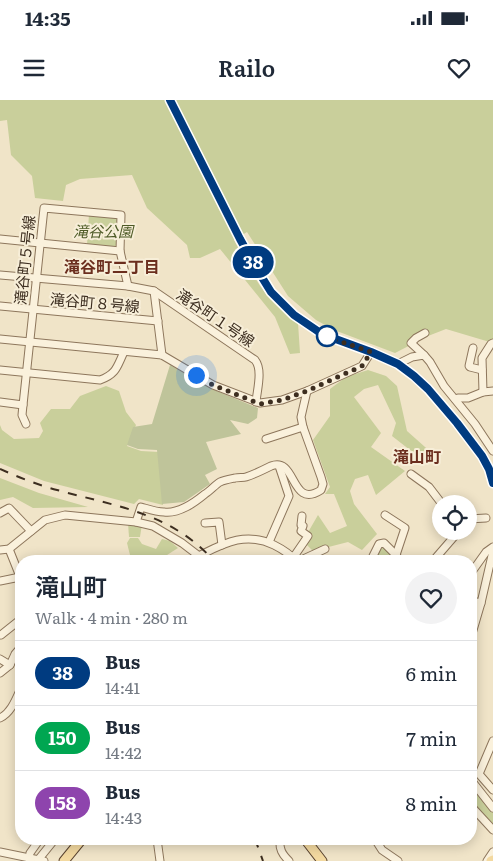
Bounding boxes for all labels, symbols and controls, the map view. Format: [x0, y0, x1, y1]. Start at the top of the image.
text: 14:35 [25, 4, 71, 32]
text: Railo [218, 51, 275, 84]
icon: menu [20, 54, 48, 82]
icon: heart [445, 54, 473, 82]
street label: 滝谷町５号線 [8, 214, 40, 306]
park label: 滝谷公園 [73, 219, 135, 242]
line badge: 38 [230, 246, 276, 278]
text: 38 [243, 248, 263, 275]
district label: 滝谷町二丁目 [64, 254, 160, 278]
street label: 滝谷町１号線 [172, 282, 260, 352]
street label: 滝谷町８号線 [49, 287, 141, 317]
unlabelled marker [316, 325, 338, 347]
your location [184, 363, 209, 388]
district label: 滝山町 [393, 444, 441, 468]
map controls [432, 495, 477, 540]
button: locate [432, 495, 477, 540]
text: 滝山町 [35, 568, 107, 603]
button: heart [405, 572, 457, 624]
text: Walk · 4 min · 280 m [35, 605, 188, 629]
text: Bus [105, 647, 140, 675]
text: 38 [52, 659, 73, 686]
text: 6 min [406, 659, 457, 687]
text: 14:41 [105, 675, 140, 699]
text: Bus [105, 712, 140, 740]
text: 150 [48, 724, 77, 751]
text: 7 min [406, 724, 457, 752]
text: 14:42 [105, 740, 142, 764]
text: Bus [105, 777, 140, 805]
text: 158 [49, 789, 76, 816]
text: 8 min [405, 789, 457, 817]
text: 14:43 [105, 805, 142, 829]

